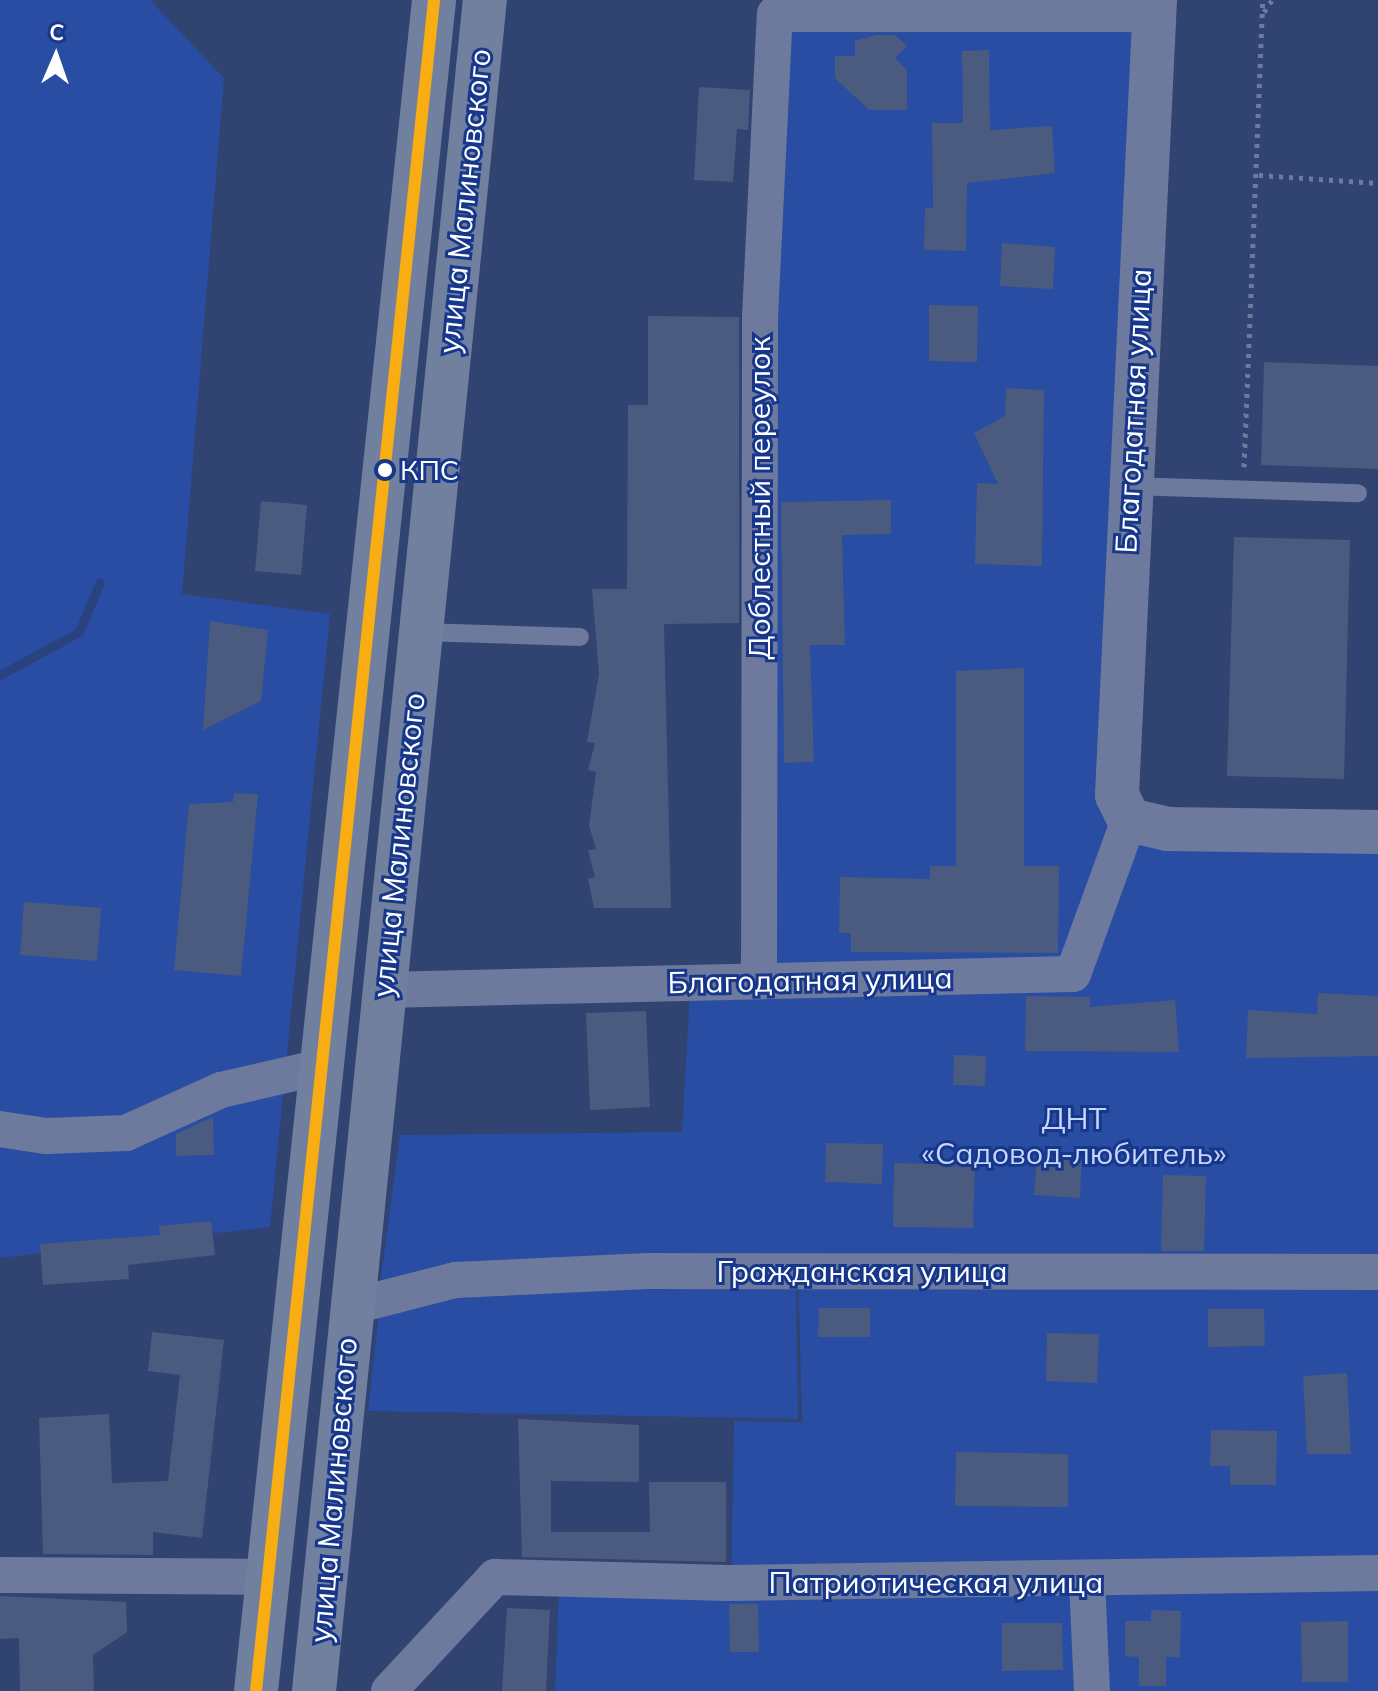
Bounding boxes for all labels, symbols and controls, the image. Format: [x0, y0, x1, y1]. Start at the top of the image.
north arrow [16, 16, 96, 96]
text: С [49, 18, 65, 46]
street label: улица Малиновского [430, 47, 498, 355]
street label: Благодатная улица [1108, 268, 1158, 554]
street label: Доблестный переулок [741, 336, 777, 660]
place label: КПС [400, 453, 459, 487]
marker: КПС [377, 462, 393, 478]
street label: улица Малиновского [364, 691, 432, 999]
street label: Благодатная улица [667, 960, 953, 1000]
park label: ДНТ «Садовод-любитель» [922, 1100, 1226, 1170]
street label: Гражданская улица [717, 1253, 1007, 1289]
street label: улица Малиновского [302, 1336, 364, 1644]
street label: Патриотическая улица [769, 1564, 1103, 1600]

